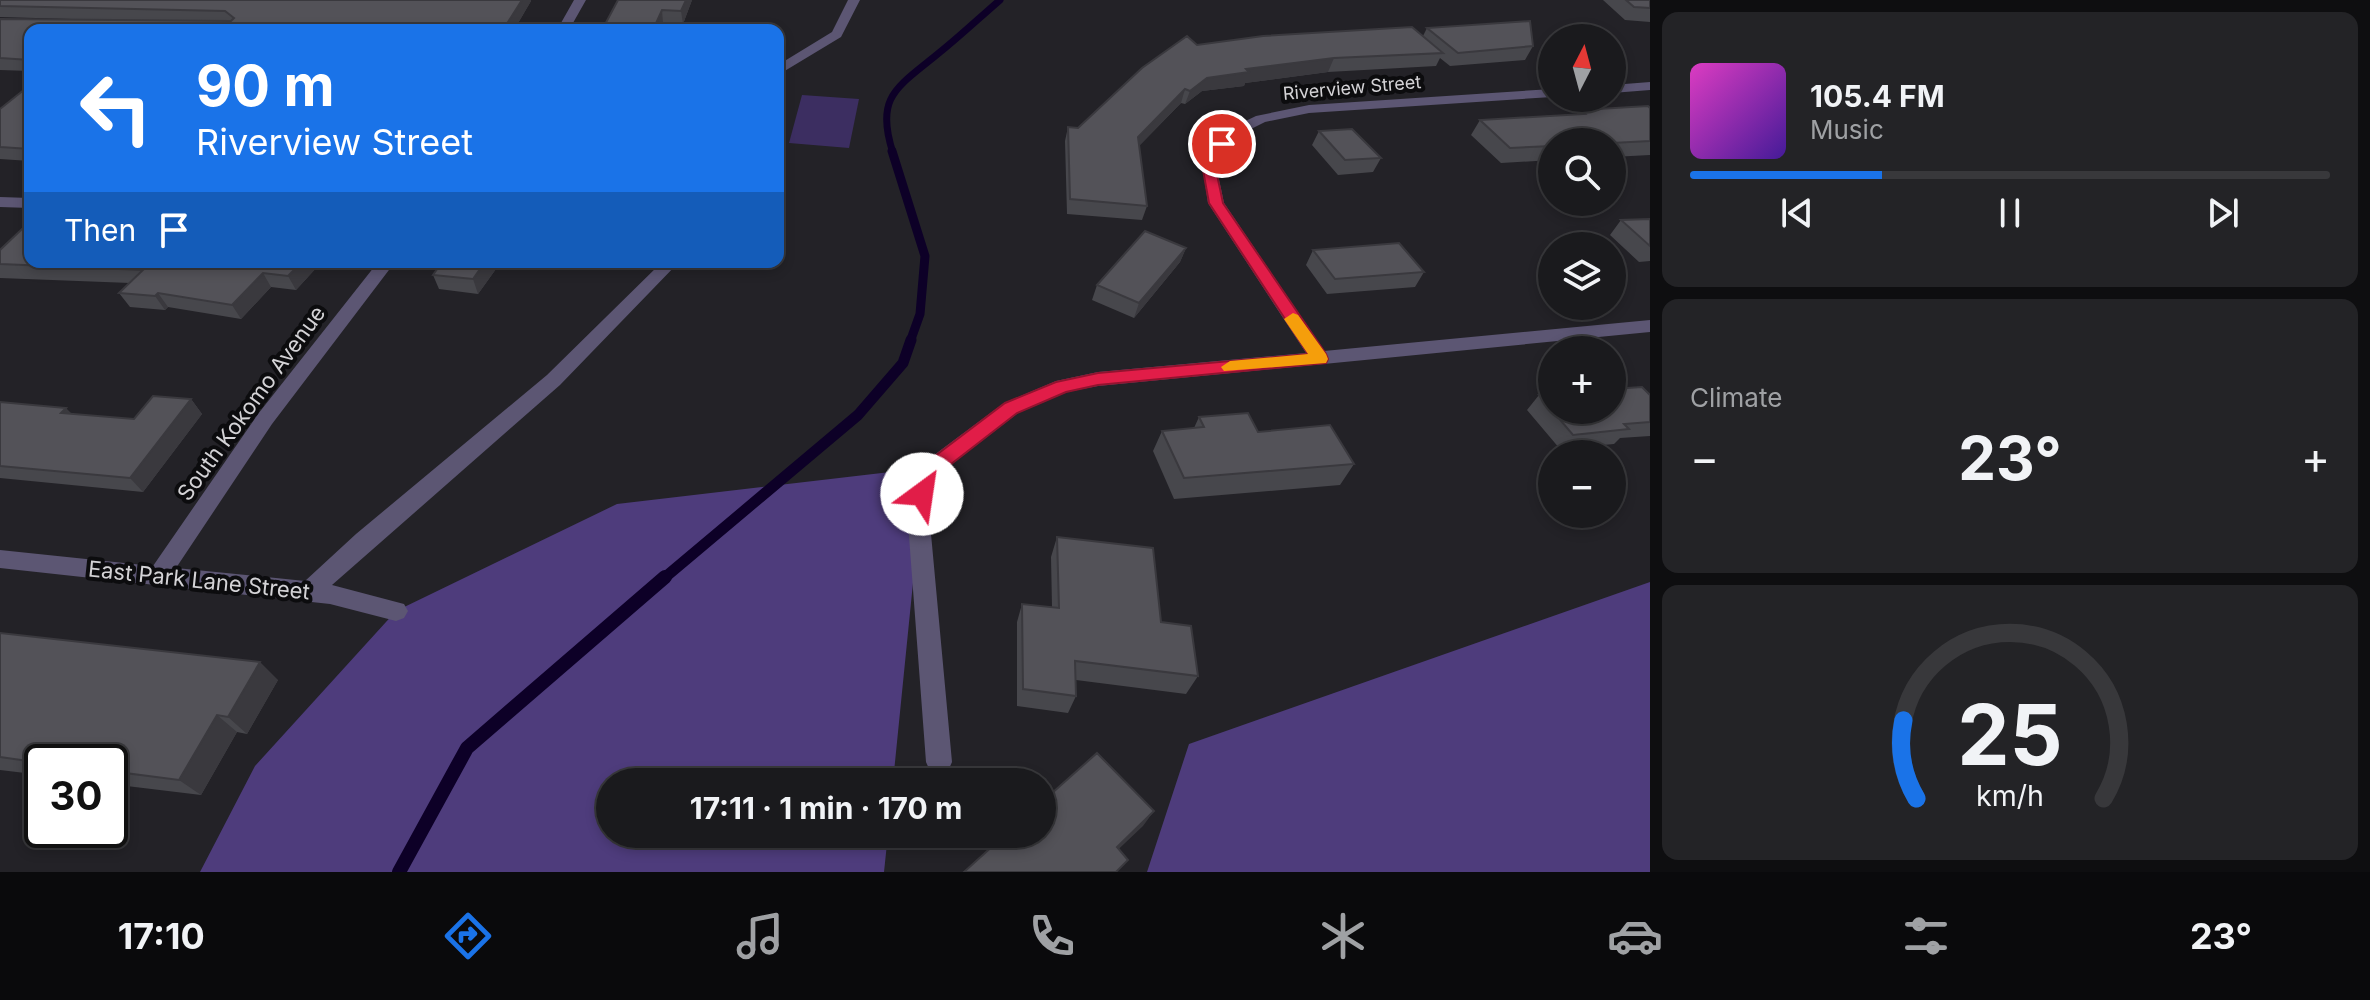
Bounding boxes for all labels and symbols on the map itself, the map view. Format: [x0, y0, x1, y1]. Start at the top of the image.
north arrow [1538, 24, 1626, 112]
street label: Riverview Street [1282, 71, 1422, 104]
pin [1188, 110, 1256, 178]
street label: South Kokomo Avenue [172, 300, 330, 506]
position arrow [880, 452, 964, 536]
street label: East Park Lane Street [87, 555, 311, 605]
speed limit sign: 30 [24, 744, 128, 848]

